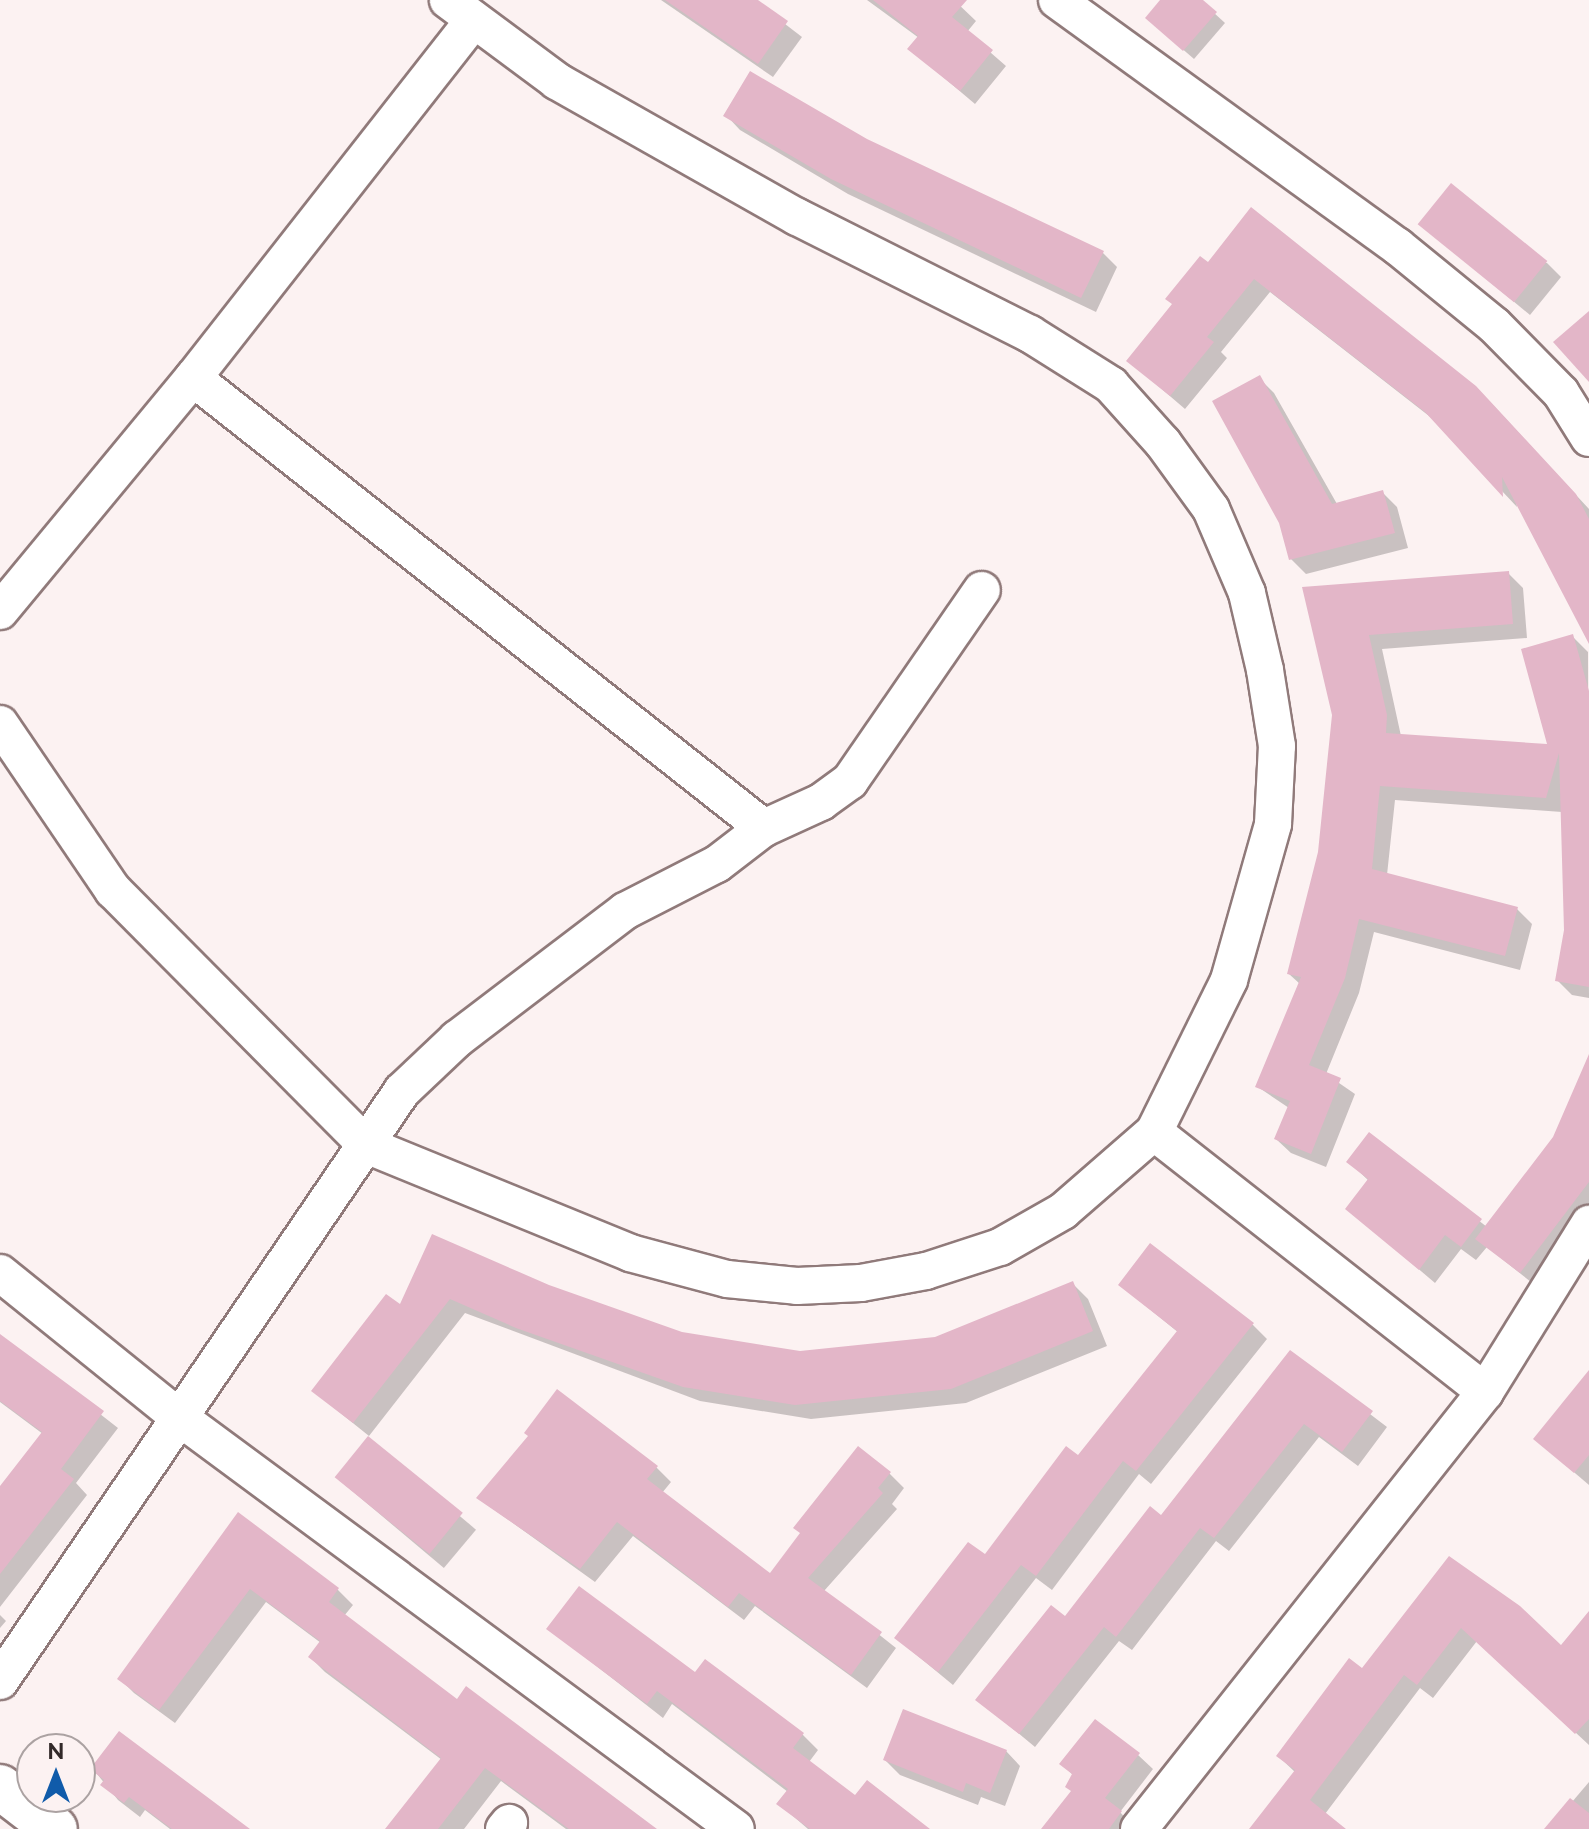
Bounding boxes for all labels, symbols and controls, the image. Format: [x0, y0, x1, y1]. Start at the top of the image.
north arrow [16, 1733, 96, 1813]
text: N [48, 1738, 64, 1764]

